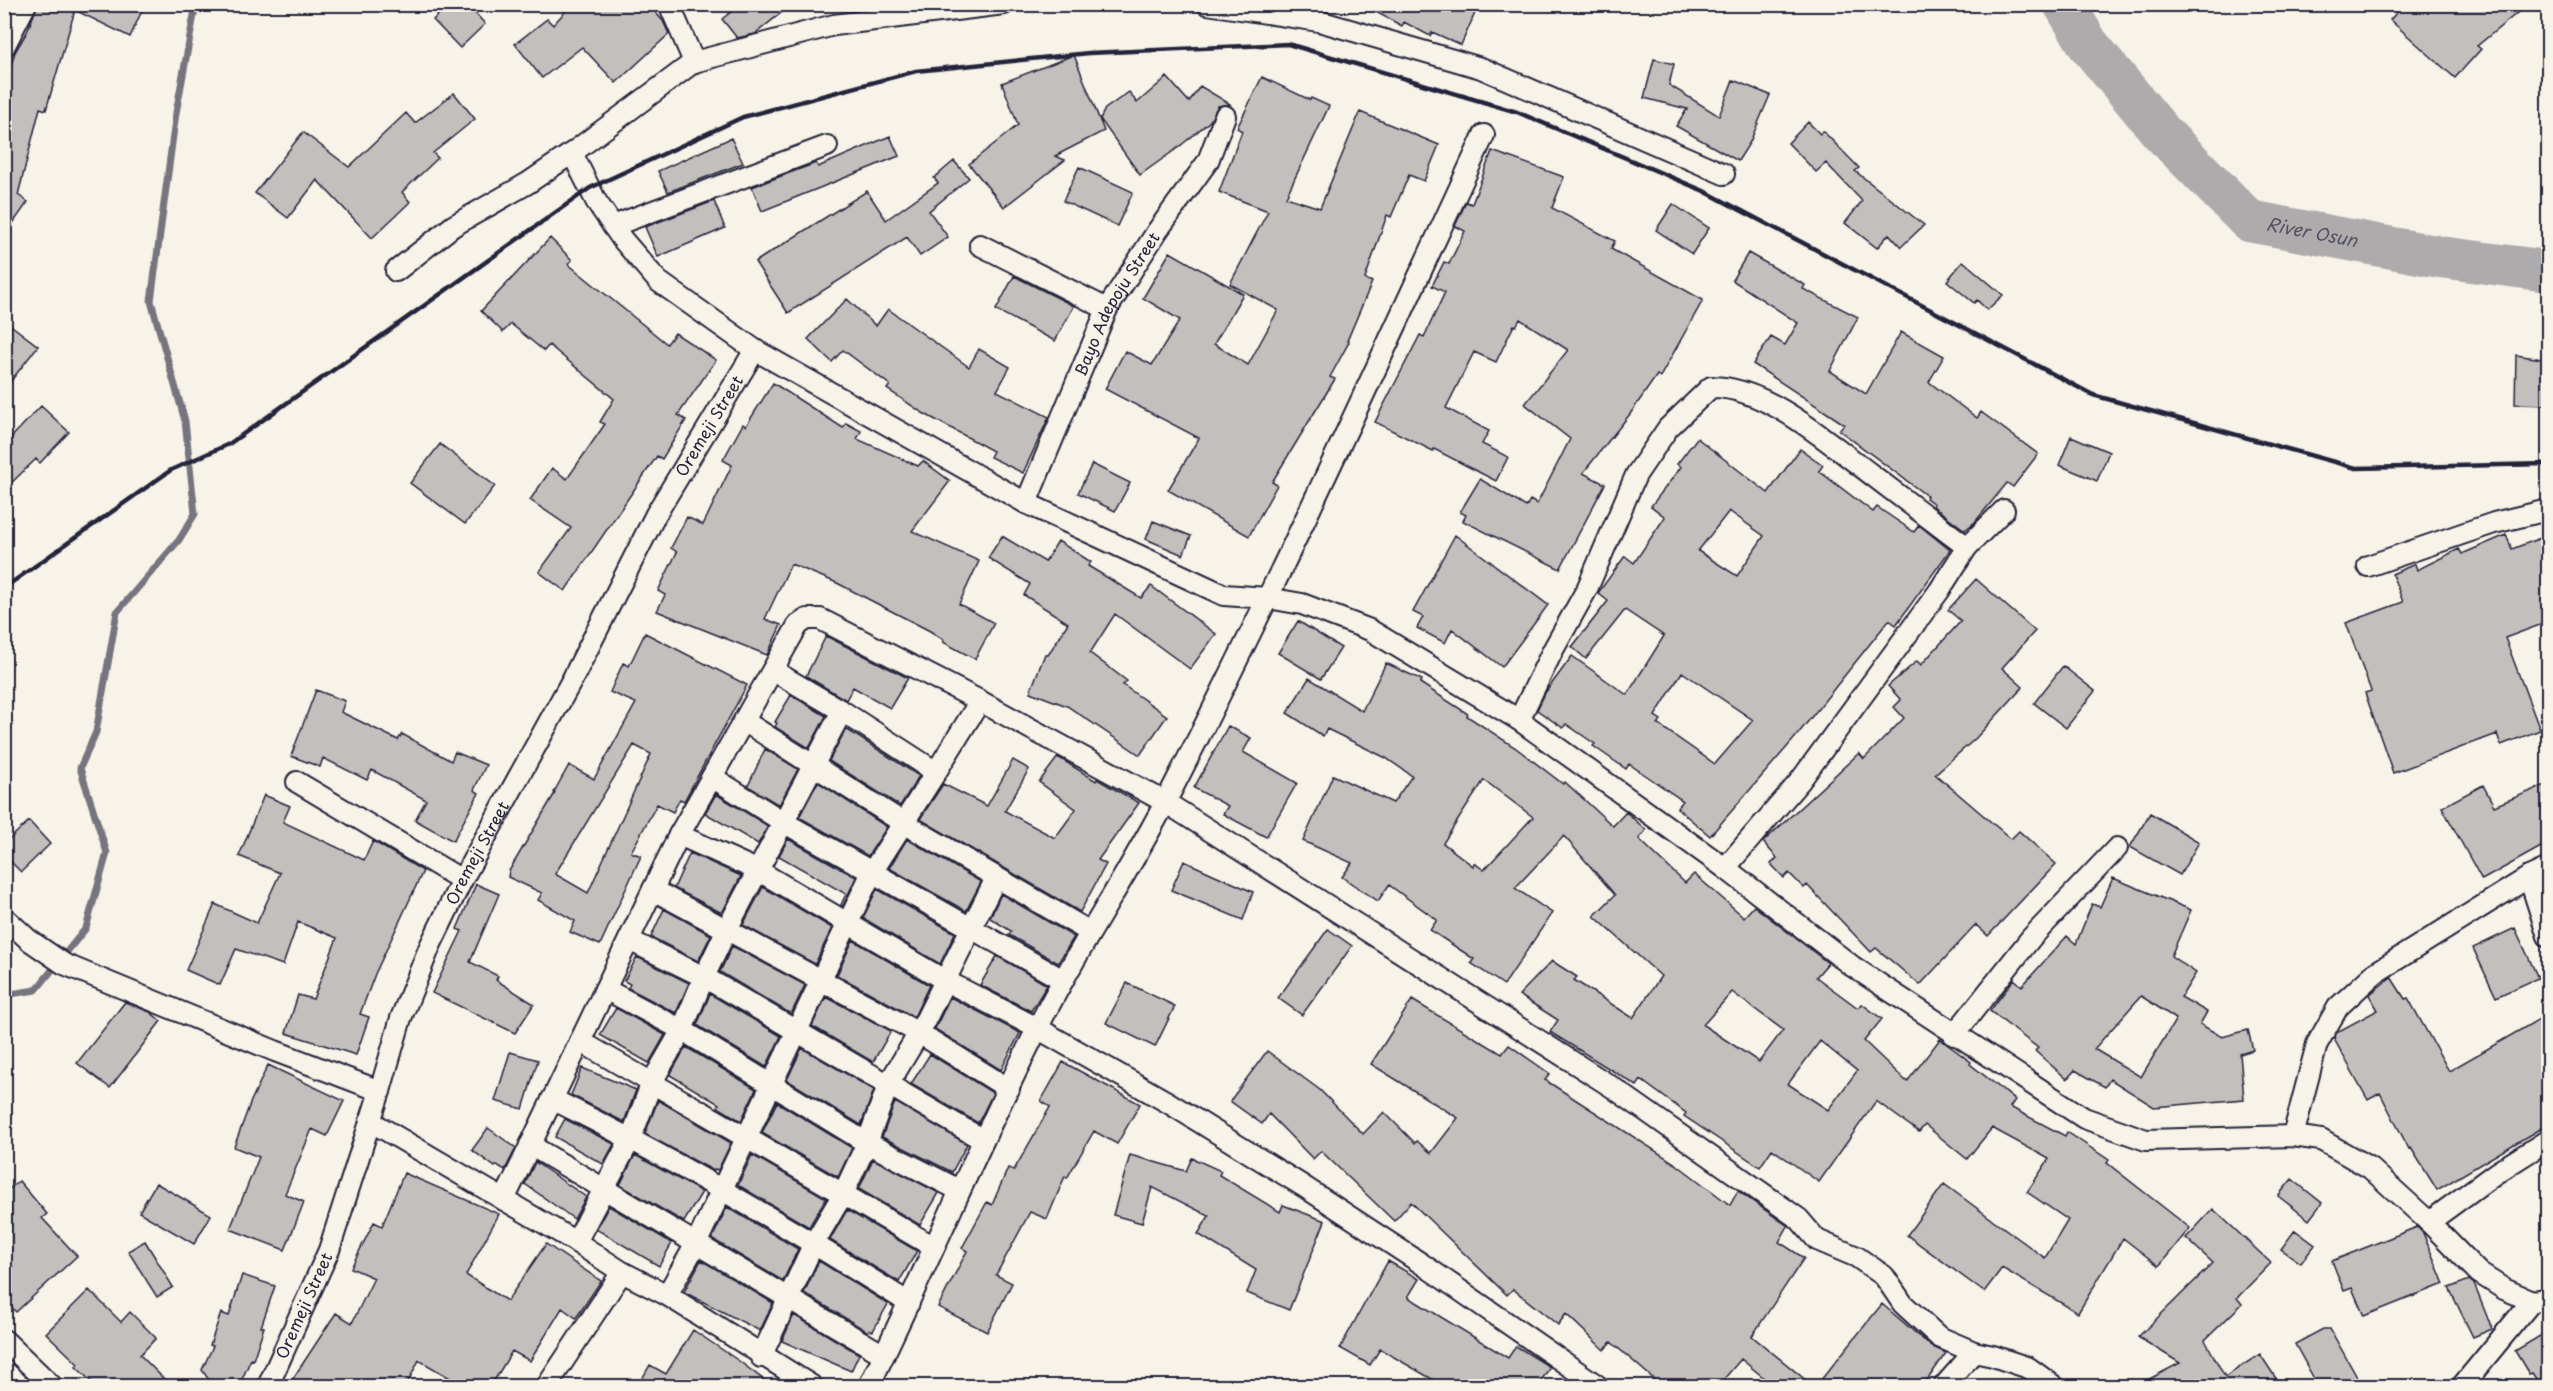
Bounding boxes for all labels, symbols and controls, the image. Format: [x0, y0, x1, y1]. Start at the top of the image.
water label: River Osun [2264, 210, 2361, 253]
street label: Bayo Adepoju Street [1067, 227, 1165, 379]
street label: Oremeji Street [668, 370, 748, 481]
street label: Oremeji Street [439, 796, 514, 908]
street label: Oremeji Street [269, 1248, 338, 1362]

